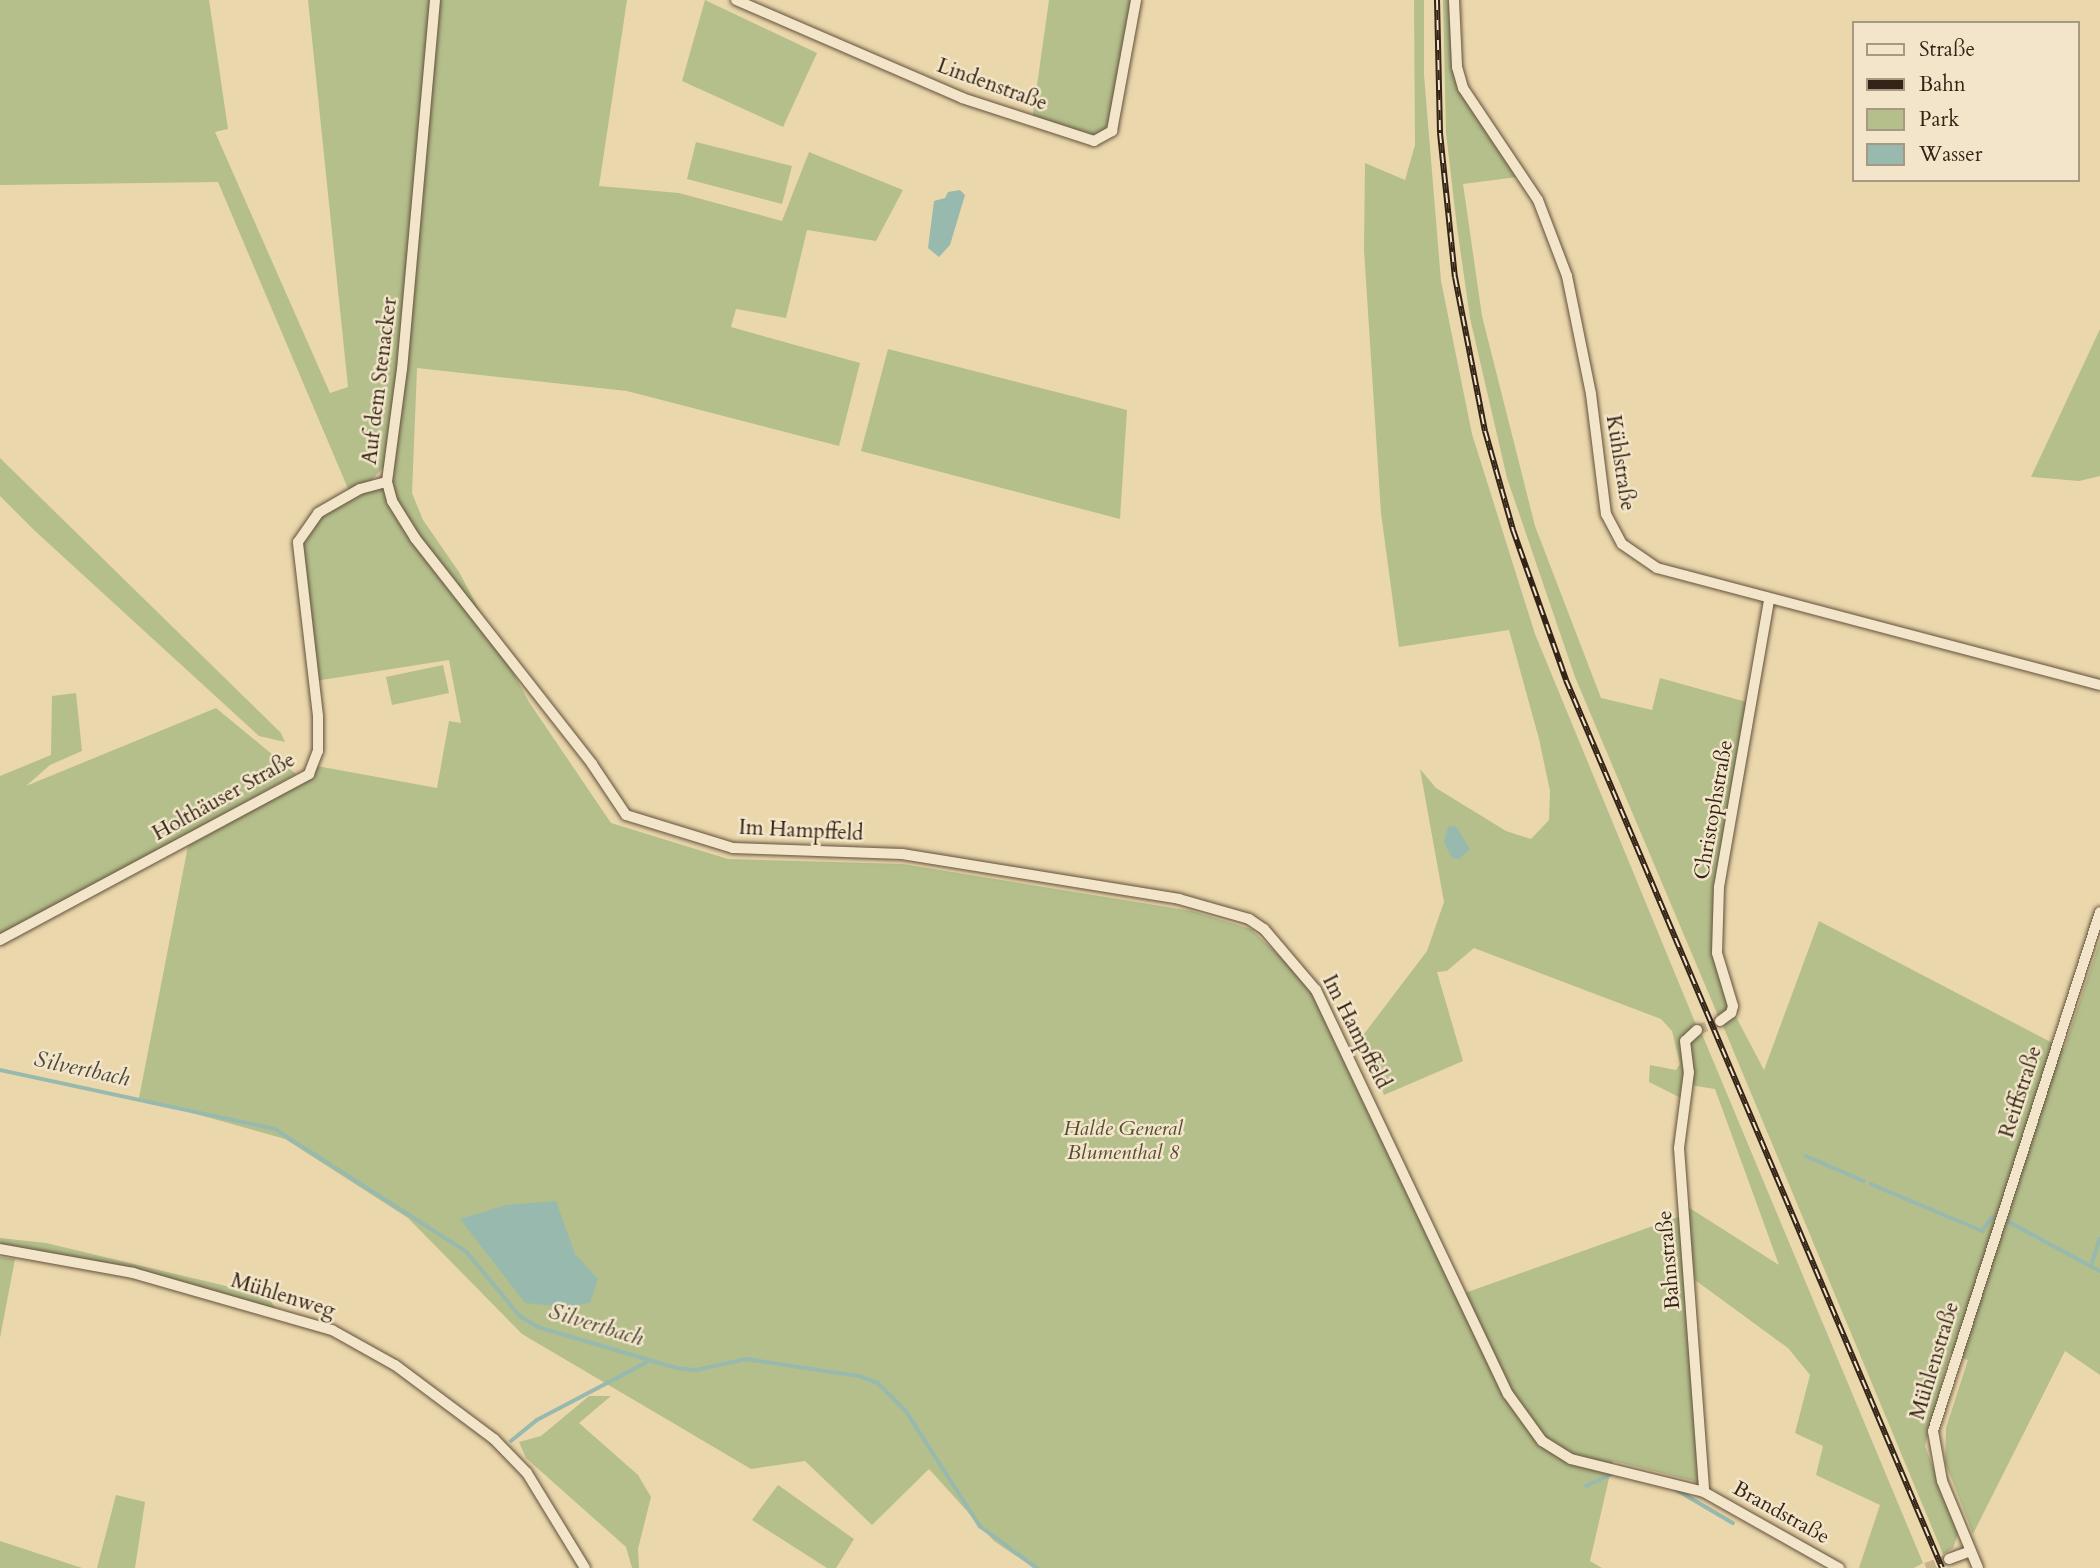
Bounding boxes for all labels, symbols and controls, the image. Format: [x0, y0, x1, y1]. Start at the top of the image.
legend [1852, 21, 2079, 182]
text: Straße [1919, 35, 1975, 64]
street label: Lindenstraße [933, 53, 1051, 117]
text: Bahn [1919, 70, 1966, 99]
text: Park [1919, 105, 1959, 134]
text: Wasser [1919, 140, 1983, 169]
street label: Auf dem Stenacker [357, 296, 403, 466]
street label: Kühlstraße [1600, 413, 1640, 513]
street label: Christophstraße [1689, 738, 1739, 882]
street label: Holthäuser Straße [148, 747, 300, 847]
street label: Im Hampffeld [738, 815, 864, 847]
street label: Im Hampffeld [1316, 971, 1396, 1093]
street label: Reiffstraße [1994, 1043, 2048, 1141]
water label: Silvertbach [32, 1045, 132, 1093]
park label: Halde General Blumenthal 8 [1063, 1116, 1183, 1166]
street label: Bahnstraße [1652, 1209, 1686, 1311]
street label: Mühlenweg [228, 1268, 338, 1324]
water label: Silvertbach [545, 1298, 647, 1352]
street label: Mühlenstraße [1905, 1299, 1965, 1423]
street label: Brandstraße [1728, 1476, 1834, 1550]

